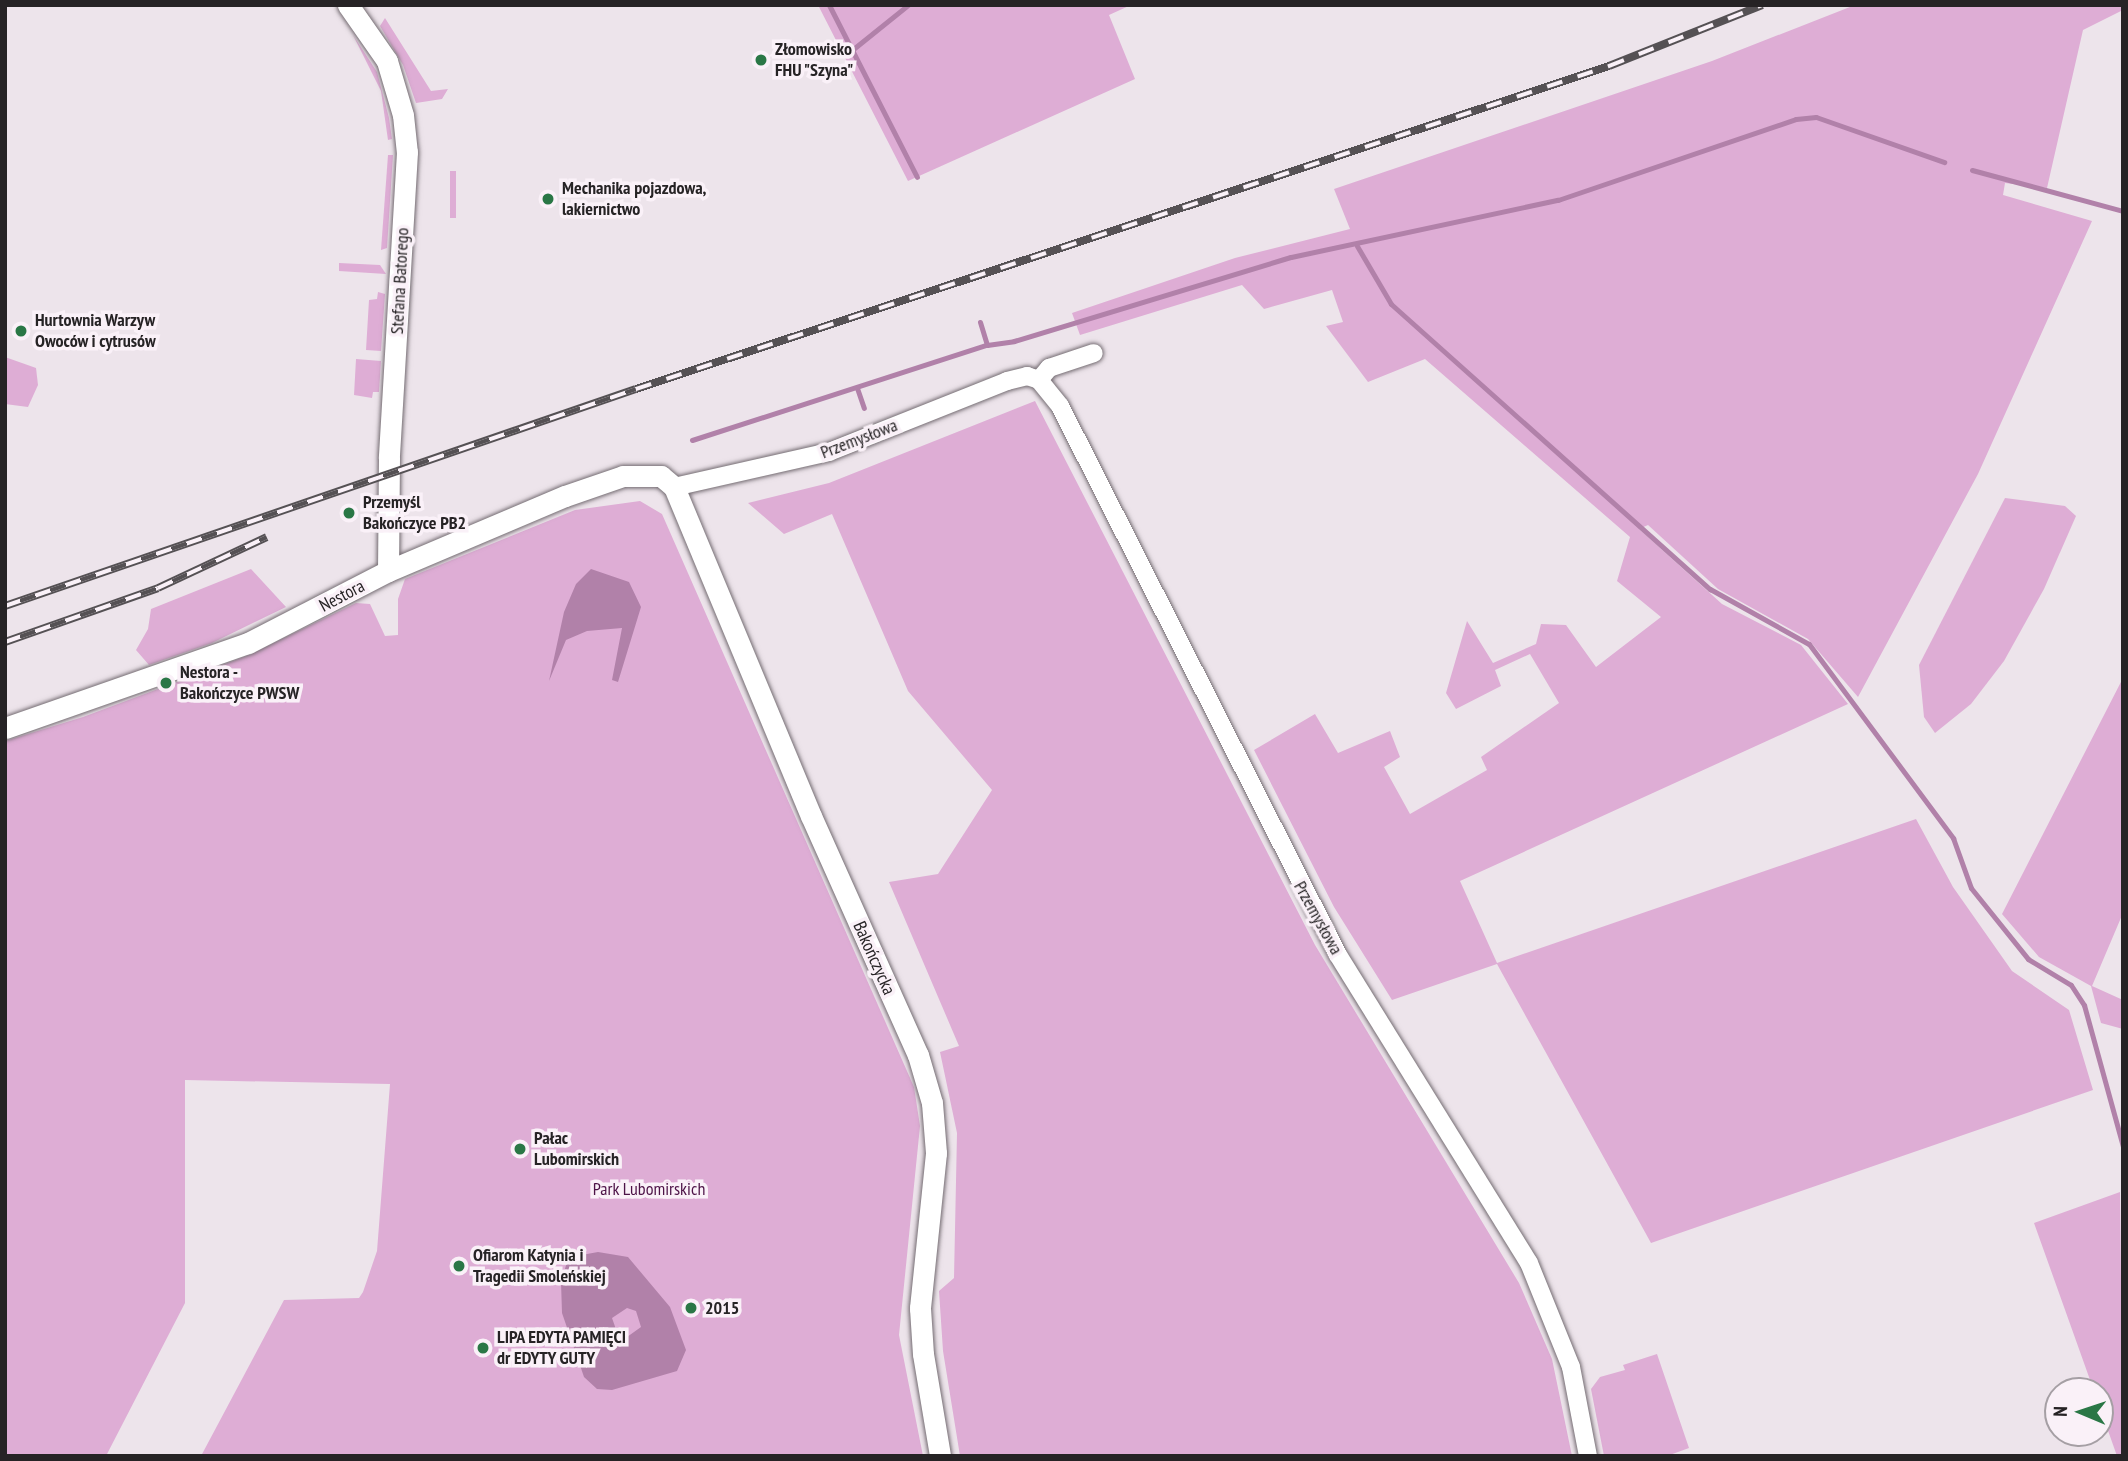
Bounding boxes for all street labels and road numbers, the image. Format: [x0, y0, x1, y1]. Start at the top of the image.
street label: Stefana Batorego [386, 227, 414, 335]
street label: Przemysłowa [818, 414, 900, 464]
street label: Nestora [316, 575, 368, 617]
street label: Przemysłowa [1289, 878, 1347, 958]
street label: Bakończycka [848, 918, 900, 998]

